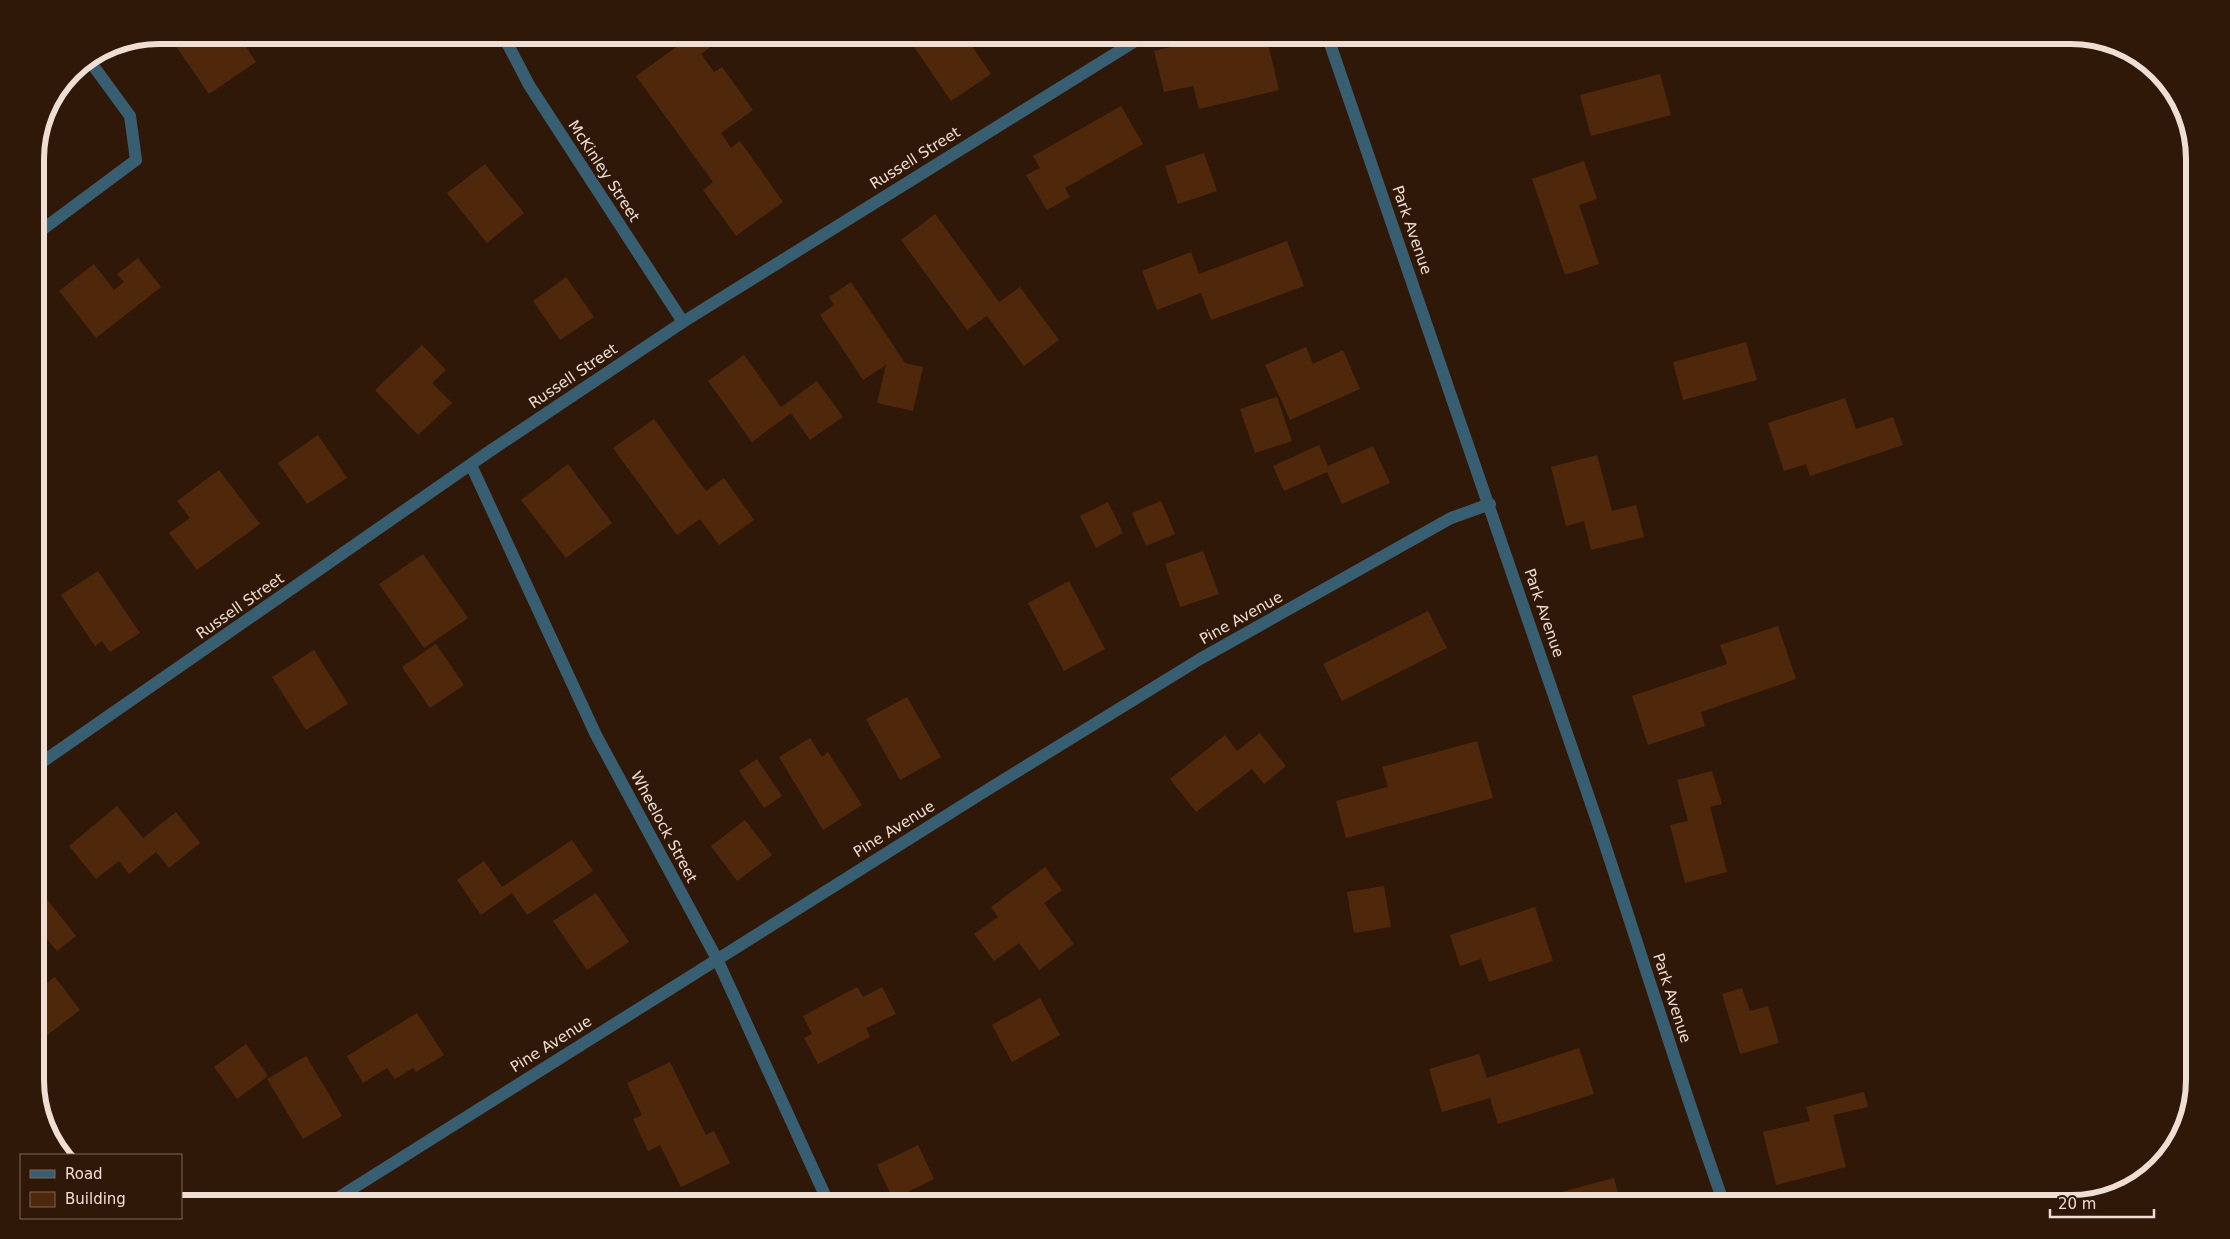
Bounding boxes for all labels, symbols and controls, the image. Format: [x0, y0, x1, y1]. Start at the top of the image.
street label: McKinley Street [565, 117, 644, 225]
street label: Russell Street [867, 123, 963, 193]
street label: Park Avenue [1388, 183, 1436, 277]
street label: Russell Street [525, 340, 621, 412]
street label: Park Avenue [1520, 566, 1568, 660]
street label: Russell Street [193, 569, 287, 643]
street label: Pine Avenue [1196, 588, 1286, 648]
street label: Wheelock Street [627, 768, 701, 886]
street label: Pine Avenue [850, 797, 938, 861]
street label: Park Avenue [1649, 951, 1695, 1045]
street label: Pine Avenue [507, 1012, 595, 1076]
legend [20, 1154, 182, 1219]
text: Road [65, 1165, 103, 1183]
scale bar [2050, 1186, 2154, 1218]
text: Building [65, 1190, 126, 1208]
text: 20 m [2058, 1195, 2096, 1213]

